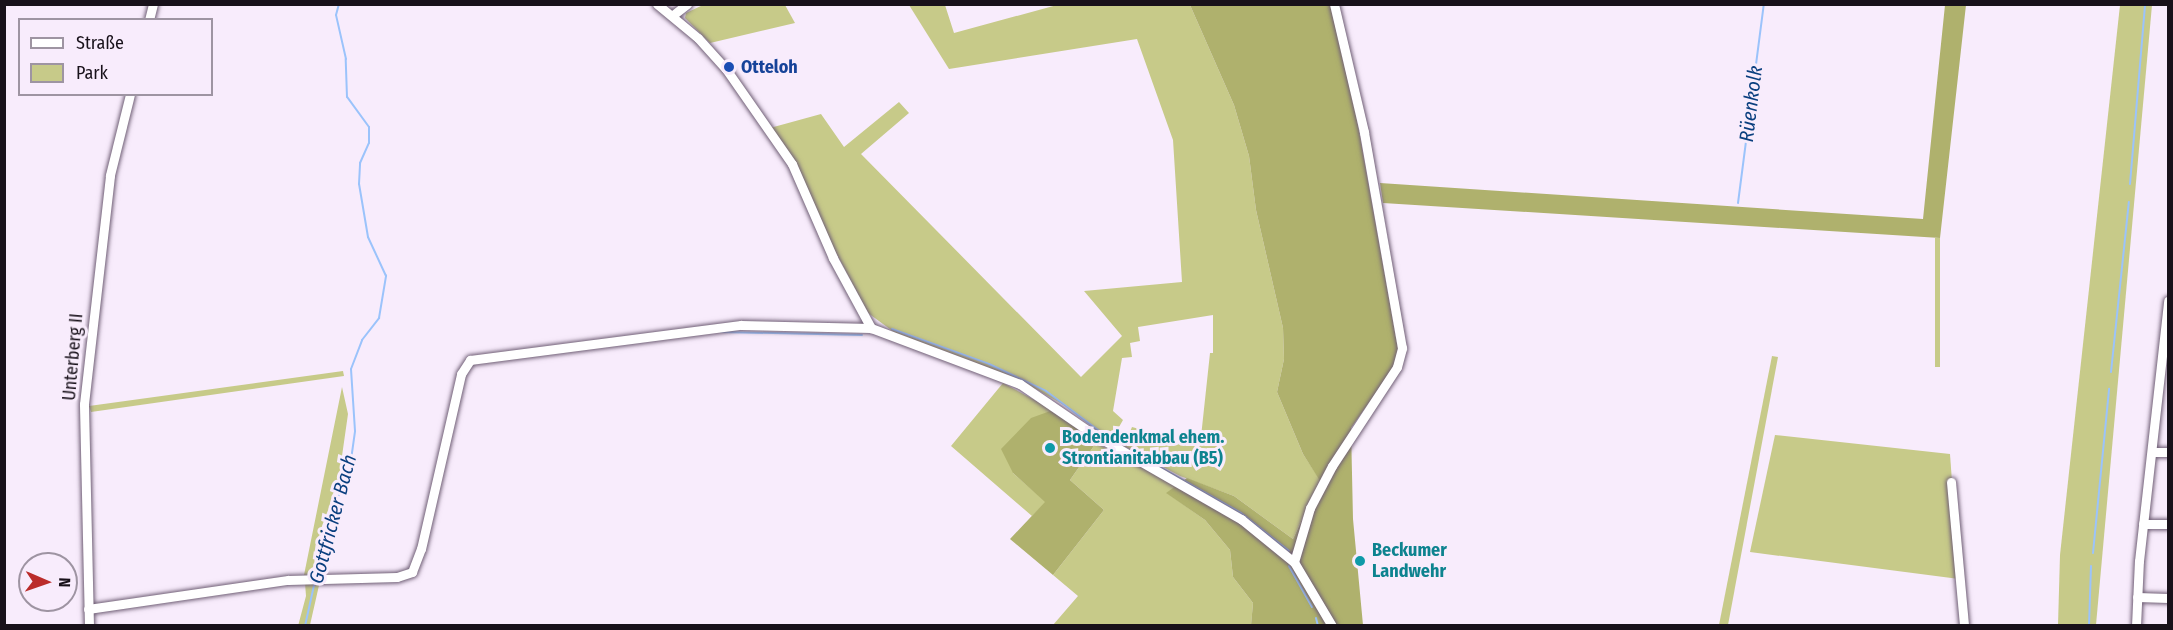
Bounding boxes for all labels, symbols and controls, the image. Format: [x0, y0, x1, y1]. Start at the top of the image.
legend [18, 18, 213, 96]
text: Straße [76, 32, 124, 54]
place label: Otteloh [741, 56, 798, 78]
marker: Otteloh [722, 60, 736, 74]
text: Park [76, 62, 108, 84]
water label: Rüenkolk [1734, 65, 1768, 143]
street label: Unterberg II [58, 312, 88, 402]
place label: Bodendenkmal ehem. Strontianitabbau (B5) [1062, 427, 1224, 470]
marker: Bodendenkmal ehem. Strontianitabbau (B5) [1043, 441, 1057, 455]
water label: Gottfricker Bach [304, 452, 362, 586]
place label: Beckumer Landwehr [1372, 540, 1447, 582]
north arrow [18, 552, 78, 612]
marker: Beckumer Landwehr [1353, 554, 1367, 568]
text: N [55, 577, 74, 588]

